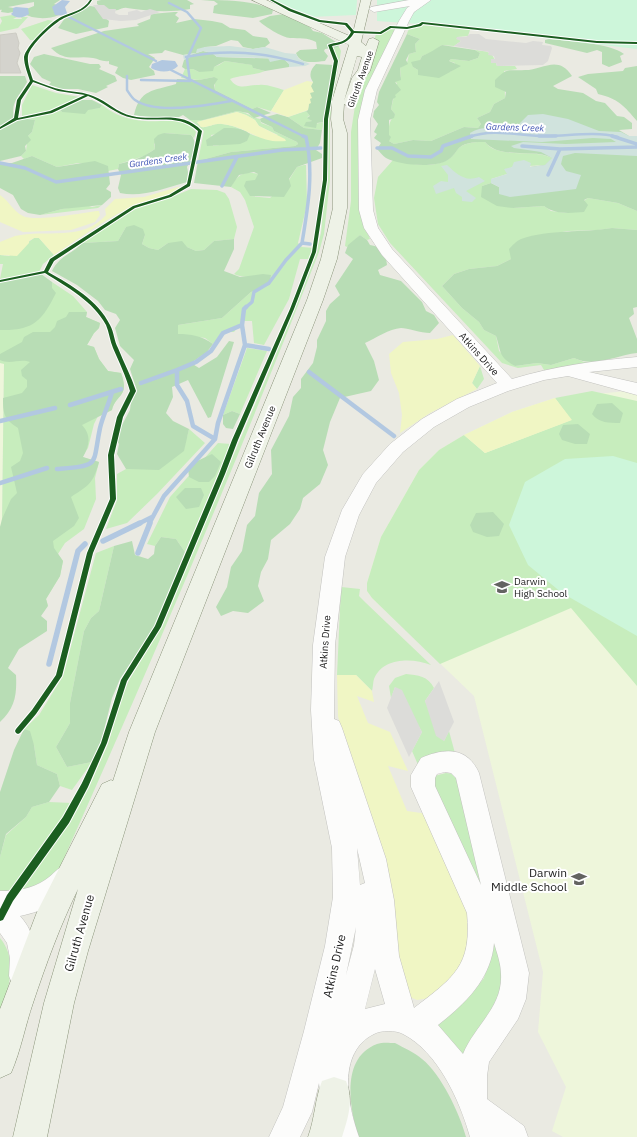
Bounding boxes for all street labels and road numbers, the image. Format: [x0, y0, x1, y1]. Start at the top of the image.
street label: Gilruth Avenue [345, 49, 375, 109]
street label: Atkins Drive [456, 330, 502, 379]
street label: Gilruth Avenue [242, 403, 279, 470]
street label: Atkins Drive [317, 614, 333, 669]
street label: Gilruth Avenue [61, 892, 97, 973]
street label: Atkins Drive [319, 932, 349, 999]

